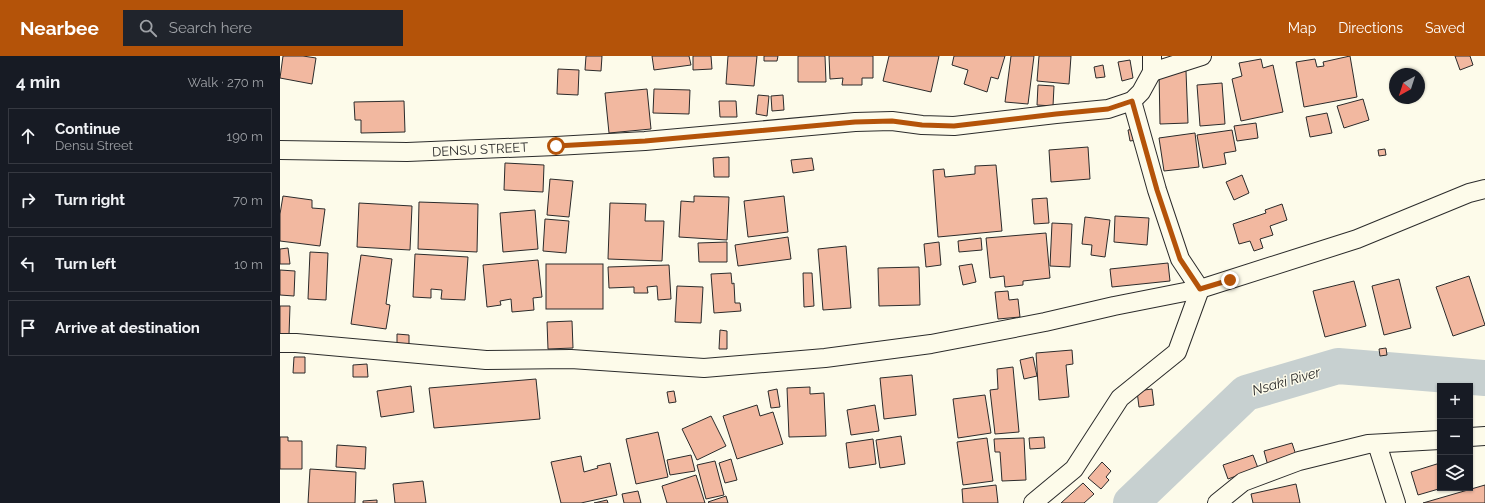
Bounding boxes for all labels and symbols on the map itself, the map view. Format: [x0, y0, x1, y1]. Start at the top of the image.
north arrow [1389, 68, 1425, 104]
route start [547, 137, 565, 155]
street label: DENSU STREET [432, 139, 529, 160]
route end [1221, 271, 1239, 289]
water label: Nsaki River [1250, 363, 1323, 398]

